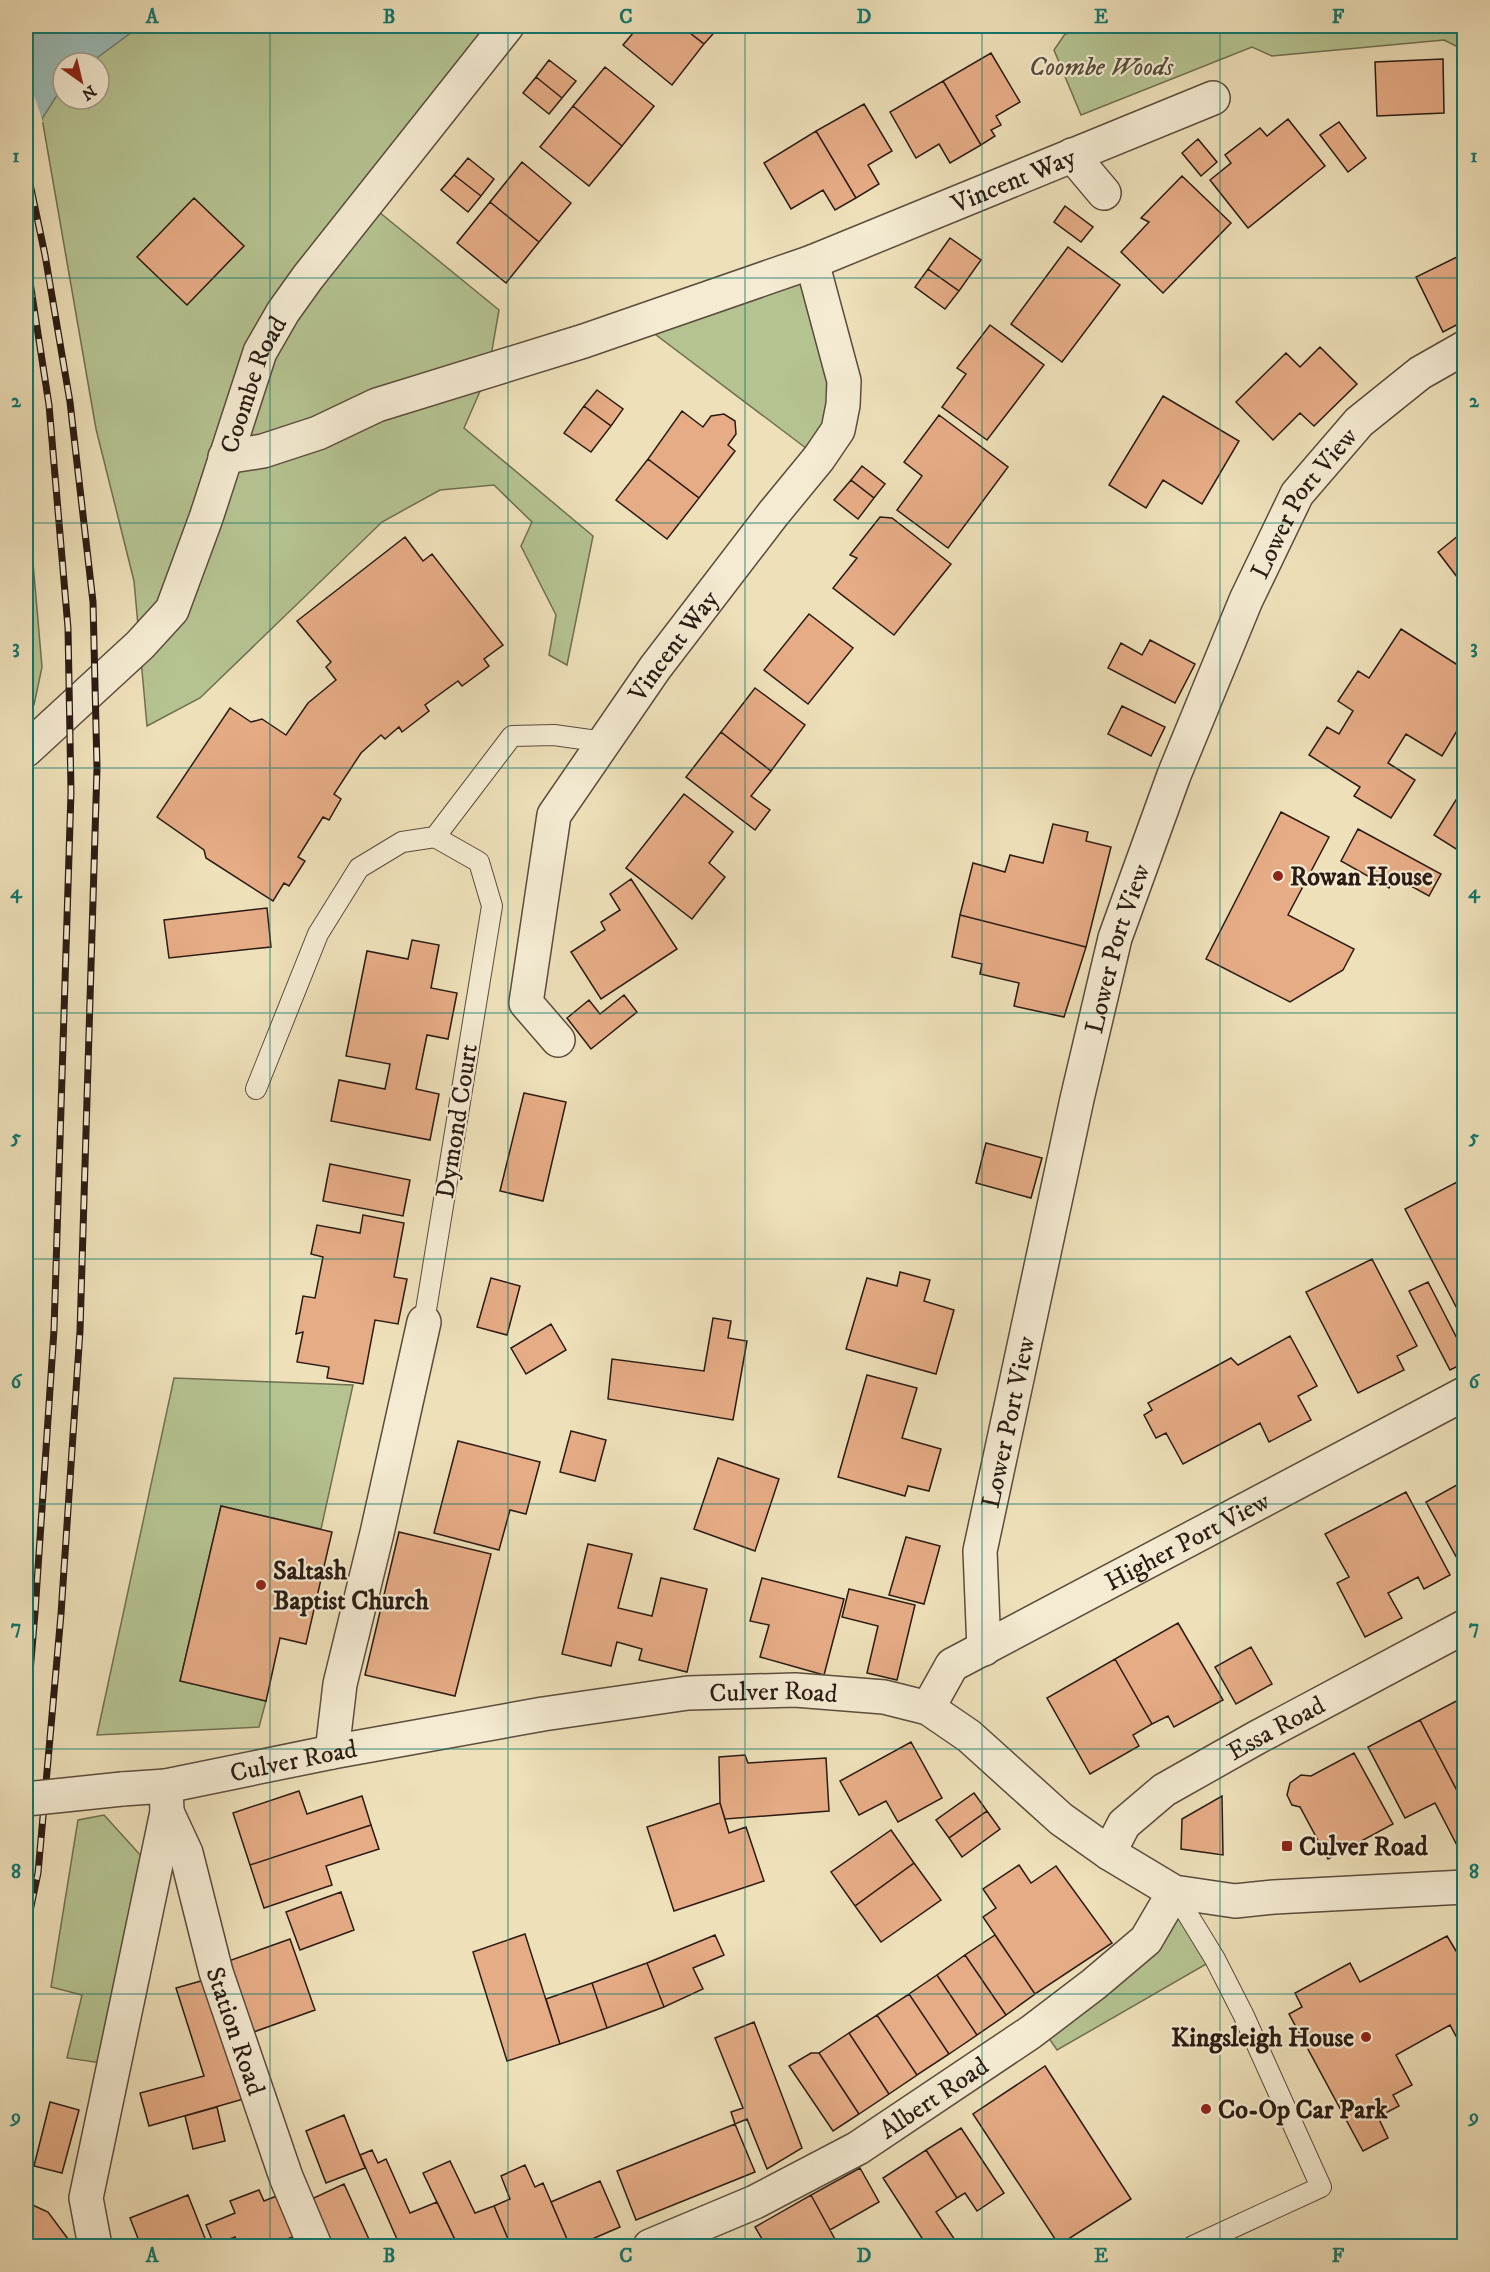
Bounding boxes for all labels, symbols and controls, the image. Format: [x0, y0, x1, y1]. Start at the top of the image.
text: A [145, 5, 160, 30]
text: B [383, 5, 395, 30]
text: C [619, 5, 633, 30]
text: D [857, 5, 872, 30]
text: E [1094, 5, 1108, 30]
text: F [1332, 5, 1345, 30]
north arrow [51, 51, 111, 111]
park label: Coombe Woods [1029, 51, 1174, 84]
text: N [78, 81, 100, 105]
street label: Vincent Way [946, 141, 1081, 222]
text: 1 [12, 144, 20, 169]
text: 1 [1470, 144, 1478, 169]
street label: Coombe Road [213, 311, 295, 458]
text: 2 [11, 389, 22, 414]
text: 2 [1469, 389, 1480, 414]
street label: Lower Port View [1244, 421, 1365, 584]
street label: Vincent Way [621, 583, 727, 710]
text: 3 [12, 635, 20, 660]
text: 3 [1470, 635, 1478, 660]
street label: Lower Port View [1078, 859, 1159, 1037]
place label: Rowan House [1290, 861, 1433, 894]
marker: Rowan House [1271, 869, 1285, 883]
text: 4 [10, 880, 23, 905]
text: 4 [1468, 880, 1481, 905]
street label: Dymond Court [429, 1041, 486, 1201]
text: 5 [10, 1125, 21, 1150]
text: 5 [1468, 1125, 1479, 1150]
street label: Lower Port View [975, 1333, 1044, 1511]
text: 6 [11, 1370, 23, 1395]
text: 6 [1469, 1370, 1481, 1395]
street label: Higher Port View [1099, 1485, 1276, 1599]
place label: Saltash Baptist Church [273, 1555, 429, 1618]
marker: Saltash Baptist Church [254, 1578, 268, 1592]
text: 7 [11, 1615, 21, 1640]
text: 7 [1469, 1615, 1479, 1640]
street label: Culver Road [709, 1675, 839, 1711]
street label: Essa Road [1222, 1689, 1331, 1769]
street label: Culver Road [227, 1733, 360, 1790]
place label: Culver Road [1299, 1831, 1429, 1864]
marker: Culver Road [1280, 1839, 1294, 1853]
text: 8 [11, 1860, 21, 1885]
text: 8 [1469, 1860, 1479, 1885]
street label: Station Road [197, 1963, 272, 2100]
place label: Kingsleigh House [1171, 2022, 1354, 2055]
marker: Kingsleigh House [1359, 2030, 1373, 2044]
street label: Albert Road [873, 2050, 995, 2147]
place label: Co-Op Car Park [1218, 2094, 1389, 2127]
marker: Co-Op Car Park [1199, 2102, 1213, 2116]
text: 9 [9, 2105, 21, 2130]
text: 9 [1467, 2105, 1479, 2130]
text: A [145, 2244, 160, 2269]
text: B [383, 2244, 395, 2269]
text: C [619, 2244, 633, 2269]
text: D [857, 2244, 872, 2269]
text: E [1094, 2244, 1108, 2269]
text: F [1332, 2244, 1345, 2269]

